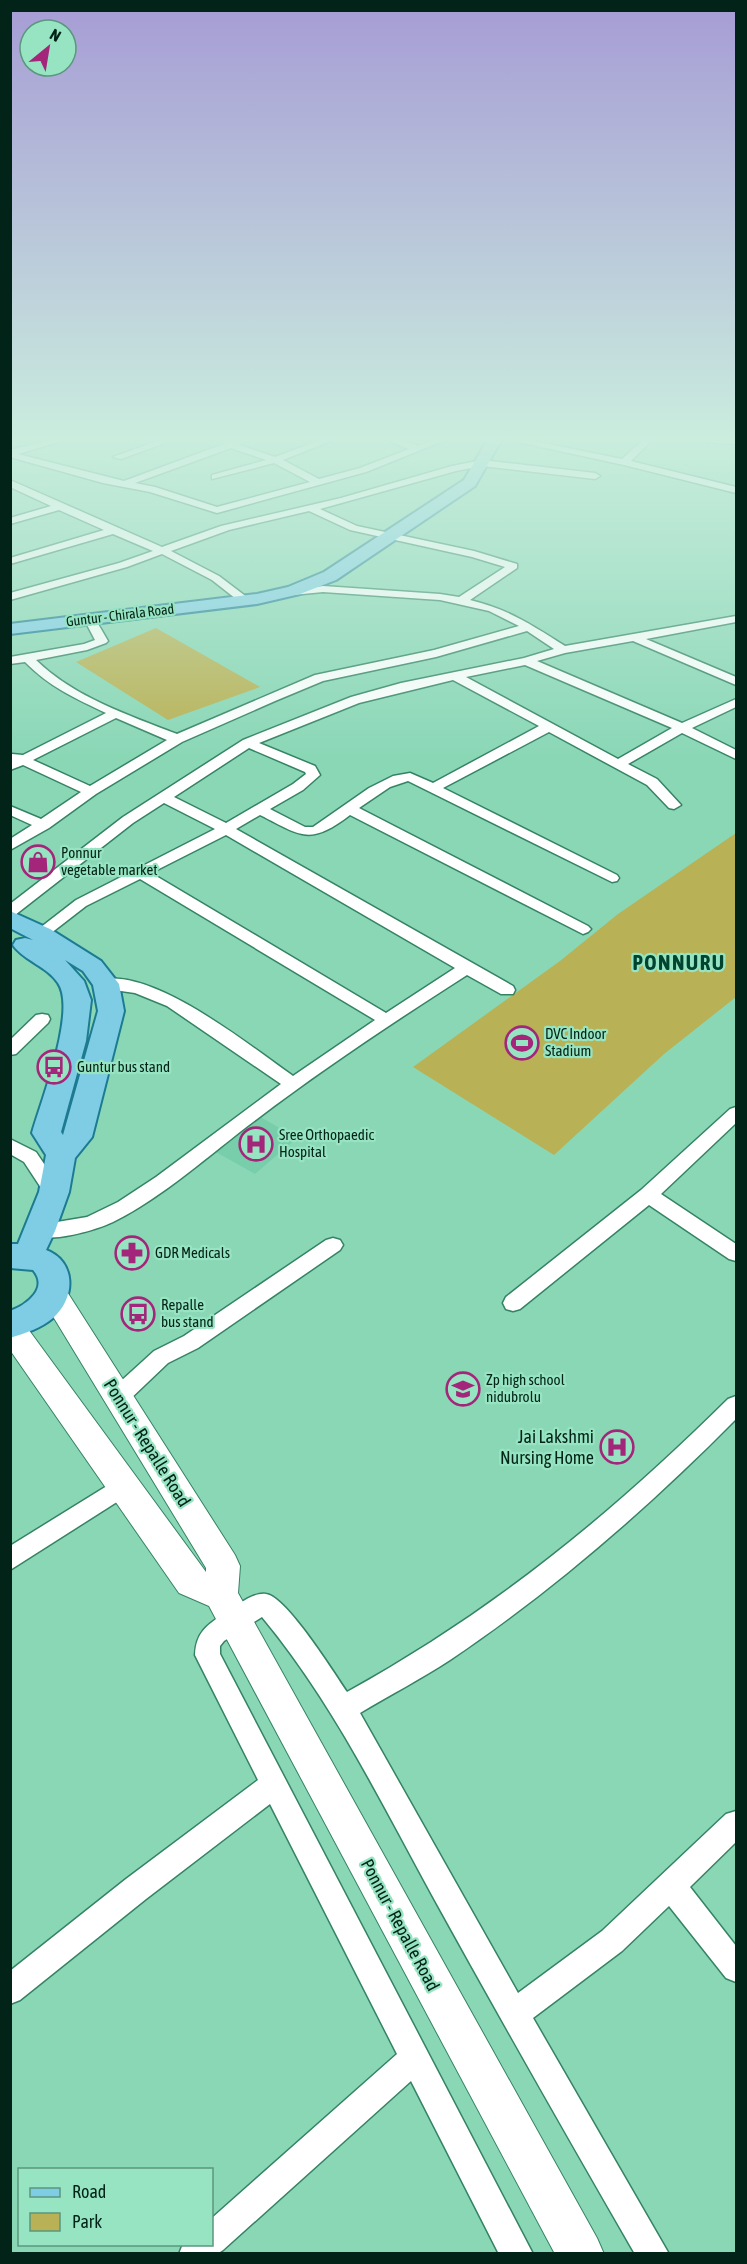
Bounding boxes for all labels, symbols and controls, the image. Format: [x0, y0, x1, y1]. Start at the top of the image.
north arrow [18, 18, 78, 78]
text: N [47, 25, 64, 45]
street label: Guntur - Chirala Road [65, 600, 175, 630]
shop icon: Ponnur vegetable market [20, 844, 56, 880]
place label: Ponnur vegetable market [61, 844, 158, 878]
district label: PONNURU [632, 950, 726, 974]
sports icon: DVC Indoor Stadium [504, 1025, 540, 1061]
place label: DVC Indoor Stadium [545, 1025, 607, 1059]
bus stop icon: Guntur bus stand [36, 1049, 72, 1085]
place label: Guntur bus stand [77, 1058, 170, 1075]
hospital icon: Sree Orthopaedic Hospital [238, 1126, 274, 1162]
place label: Sree Orthopaedic Hospital [279, 1126, 374, 1160]
pharmacy icon: GDR Medicals [114, 1235, 150, 1271]
place label: GDR Medicals [155, 1244, 230, 1261]
bus stop icon: Repalle bus stand [120, 1296, 156, 1332]
place label: Repalle bus stand [161, 1296, 214, 1330]
school or university icon: Zp high school nidubrolu [445, 1371, 481, 1407]
place label: Zp high school nidubrolu [486, 1371, 565, 1405]
street label: Ponnur - Repalle Road [100, 1375, 195, 1510]
place label: Jai Lakshmi Nursing Home [500, 1426, 594, 1468]
hospital icon: Jai Lakshmi Nursing Home [599, 1429, 635, 1465]
street label: Ponnur - Repalle Road [357, 1855, 444, 1994]
legend [18, 2168, 213, 2246]
text: Road [72, 2181, 106, 2202]
text: Park [72, 2211, 102, 2232]

